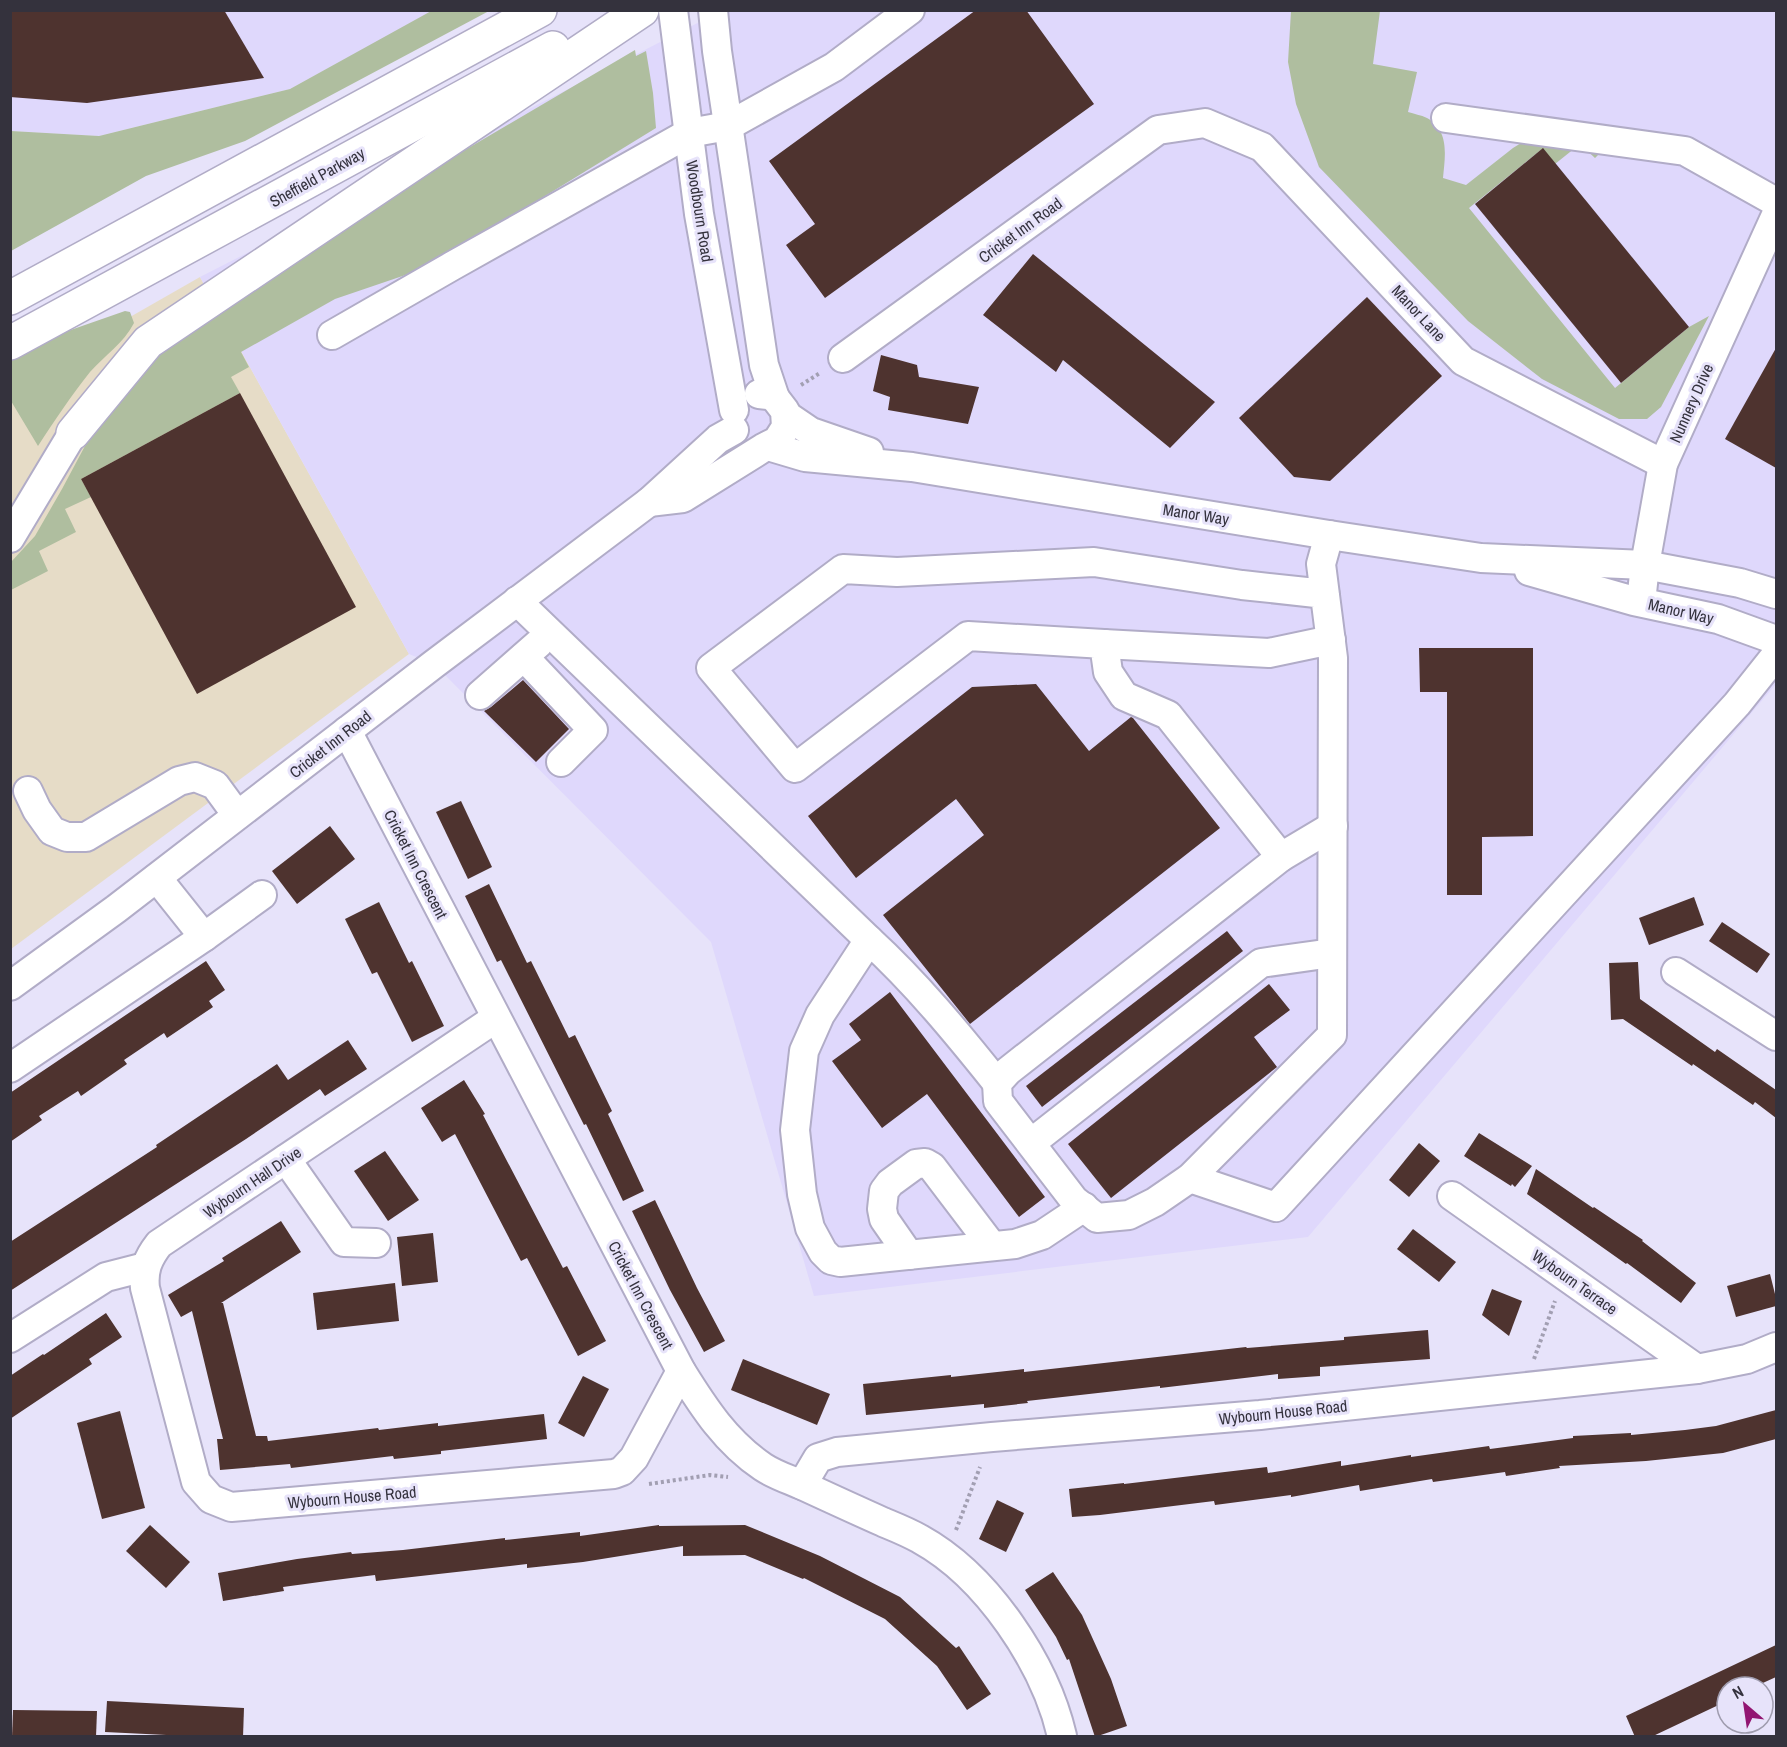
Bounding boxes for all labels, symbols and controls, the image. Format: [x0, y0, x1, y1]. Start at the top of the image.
street label: Sheffield Parkway [266, 142, 369, 212]
street label: Woodbourn Road [681, 159, 719, 263]
street label: Cricket Inn Road [974, 192, 1066, 268]
street label: Manor Lane [1387, 280, 1451, 346]
street label: Nunnery Drive [1664, 360, 1718, 446]
street label: Manor Way [1161, 498, 1231, 530]
street label: Manor Way [1646, 593, 1716, 629]
street label: Cricket Inn Road [284, 705, 376, 783]
street label: Cricket Inn Crescent [379, 806, 453, 923]
street label: Wybourn Hall Drive [199, 1141, 305, 1223]
street label: Cricket Inn Crescent [603, 1237, 679, 1353]
street label: Wybourn Terrace [1528, 1244, 1622, 1320]
street label: Wybourn House Road [1218, 1394, 1348, 1430]
street label: Wybourn House Road [287, 1480, 417, 1514]
north arrow [1715, 1675, 1775, 1735]
text: N [1728, 1680, 1747, 1704]

